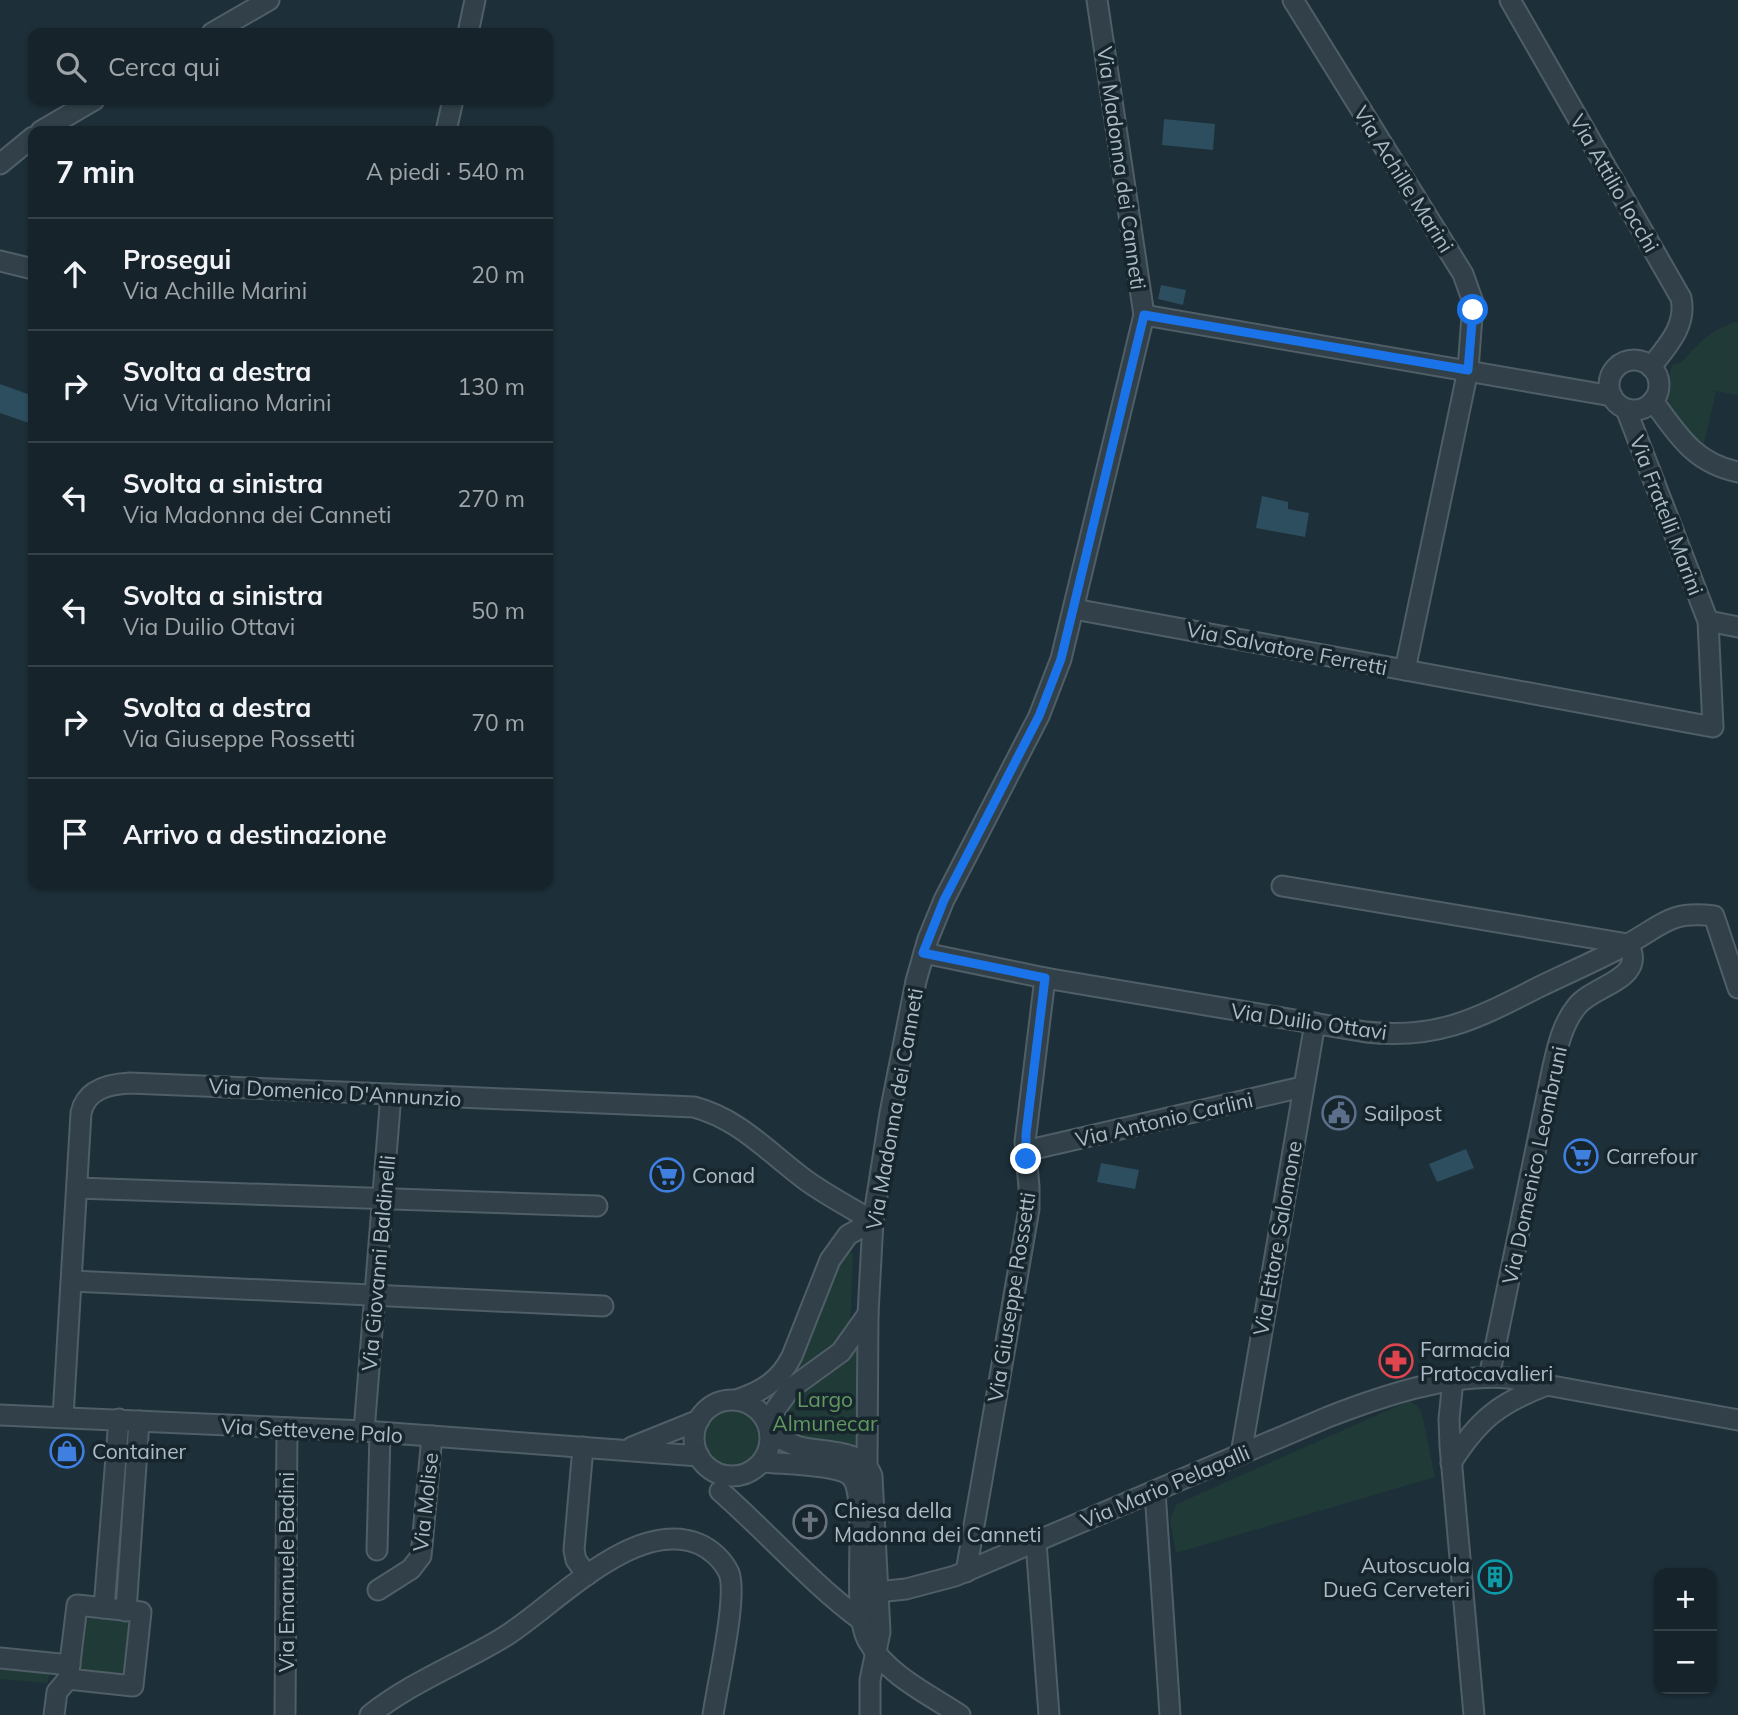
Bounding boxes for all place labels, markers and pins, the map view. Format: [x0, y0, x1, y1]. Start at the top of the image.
public building icon: Sailpost [1320, 1094, 1358, 1132]
place label: Sailpost [1364, 1100, 1442, 1126]
supermarket icon: Carrefour [1562, 1137, 1600, 1175]
place label: Carrefour [1606, 1143, 1698, 1169]
supermarket icon: Conad [648, 1156, 686, 1194]
place label: Conad [692, 1162, 755, 1188]
place label: Farmacia Pratocavalieri [1420, 1336, 1553, 1386]
pharmacy icon: Farmacia Pratocavalieri [1377, 1342, 1415, 1380]
shop icon: Container [48, 1432, 86, 1470]
place label: Container [92, 1438, 187, 1464]
place label: Chiesa della Madonna dei Canneti [834, 1497, 1041, 1547]
church icon: Chiesa della Madonna dei Canneti [791, 1503, 829, 1541]
place label: Autoscuola DueG Cerveteri [1323, 1552, 1470, 1602]
building icon: Autoscuola DueG Cerveteri [1476, 1558, 1514, 1596]

